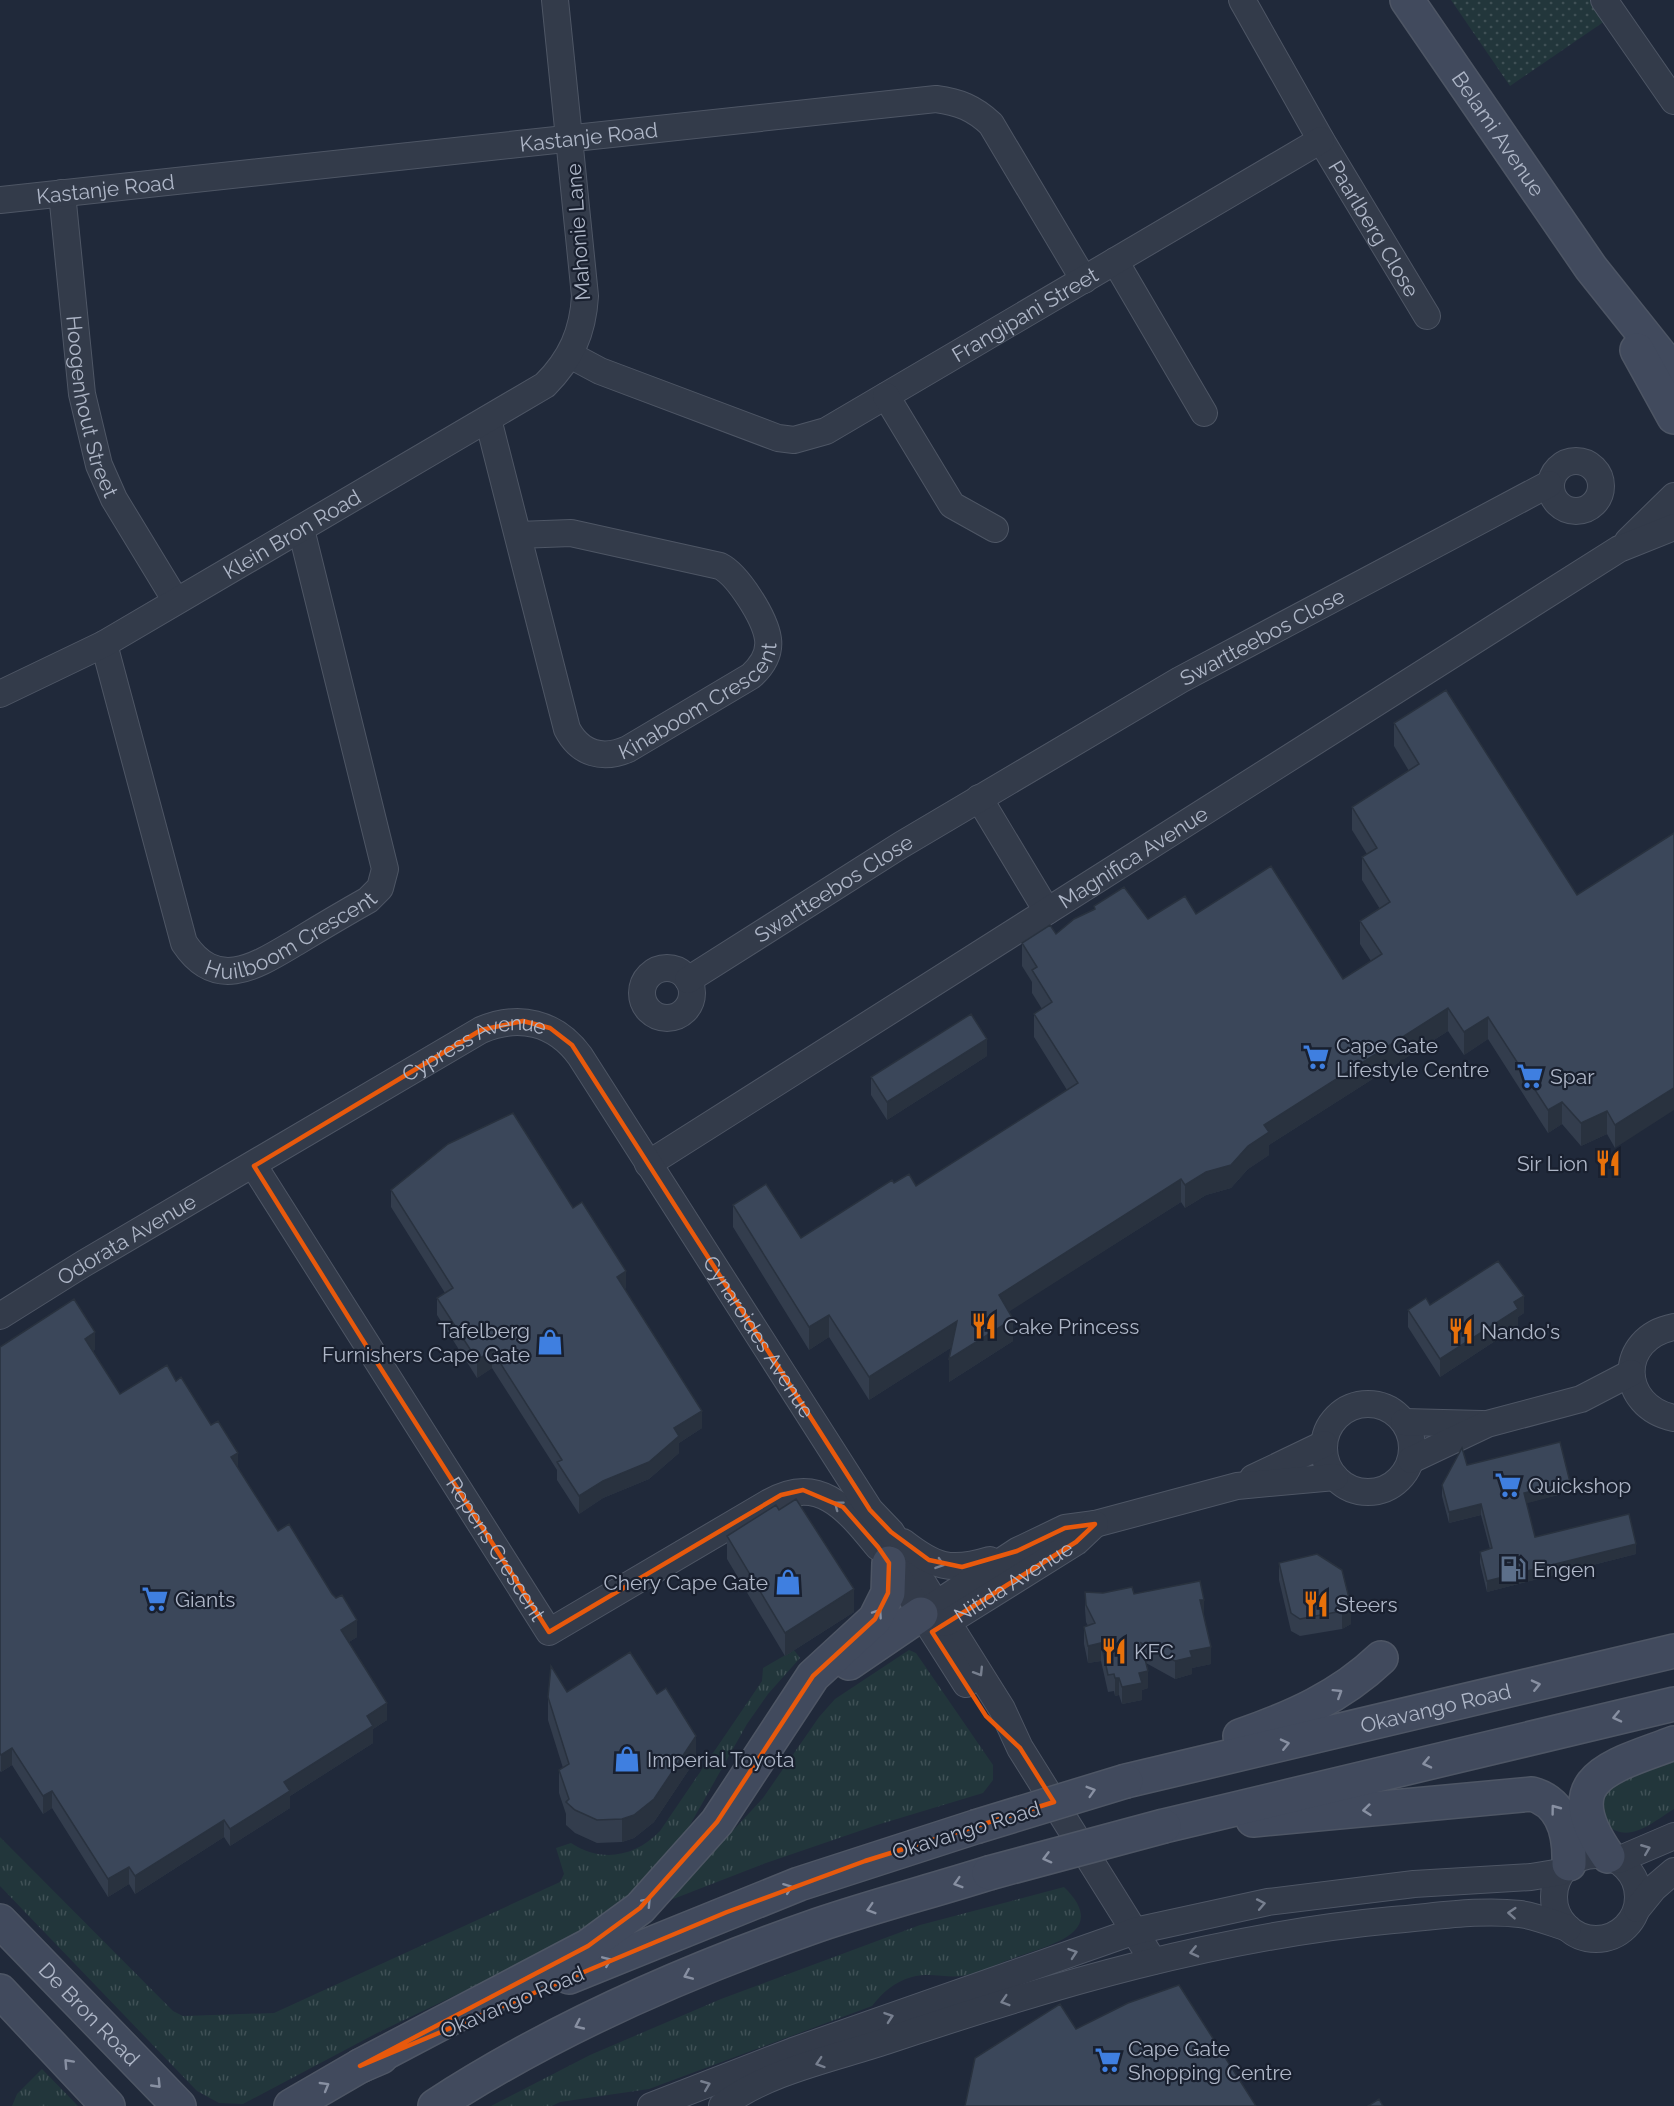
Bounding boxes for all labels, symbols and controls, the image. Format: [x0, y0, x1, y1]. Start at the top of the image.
street label: Belami Avenue [1447, 66, 1550, 201]
street label: Kastanje Road [518, 117, 659, 156]
street label: Paarlberg Close [1324, 156, 1425, 301]
street label: Mahonie Lane [561, 163, 595, 301]
street label: Kastanje Road [35, 169, 176, 208]
street label: Frangipani Street [947, 262, 1102, 367]
street label: Hoogenhout Street [62, 314, 124, 501]
street label: Klein Bron Road [218, 484, 365, 584]
street label: Swartteebos Close [1175, 583, 1348, 690]
street label: Kinaboom Crescent [615, 642, 781, 764]
street label: Magnifica Avenue [1054, 800, 1212, 913]
street label: Swartteebos Close [749, 829, 917, 947]
street label: Huilboom Crescent [202, 886, 382, 984]
street label: Cypress Avenue [397, 1009, 550, 1086]
place label: Cape Gate Lifestyle Centre [1336, 1033, 1489, 1082]
supermarket icon: Cape Gate Lifestyle Centre [1301, 1042, 1331, 1072]
supermarket icon: Spar [1515, 1061, 1545, 1091]
place label: Spar [1550, 1064, 1595, 1089]
restaurant icon: Sir Lion [1593, 1148, 1623, 1178]
place label: Sir Lion [1517, 1151, 1588, 1176]
street label: Odorata Avenue [52, 1188, 200, 1290]
street label: Cynaroides Avenue [698, 1251, 820, 1422]
restaurant icon: Cake Princess [969, 1311, 999, 1341]
place label: Cake Princess [1004, 1314, 1139, 1339]
restaurant icon: Nando's [1446, 1316, 1476, 1346]
place label: Tafelberg Furnishers Cape Gate [322, 1318, 530, 1367]
place label: Nando's [1481, 1319, 1560, 1344]
shop icon: Tafelberg Furnishers Cape Gate [535, 1327, 565, 1357]
supermarket icon: Quickshop [1493, 1470, 1523, 1500]
street label: Repens Crescent [441, 1472, 551, 1625]
place label: Quickshop [1528, 1473, 1631, 1498]
one-way arrow [834, 1501, 845, 1512]
street label: Nitida Avenue [949, 1535, 1077, 1628]
fuel station icon: Engen [1498, 1554, 1528, 1584]
one-way arrow [934, 1556, 945, 1569]
place label: Engen [1533, 1557, 1595, 1582]
shop icon: Chery Cape Gate [773, 1567, 803, 1597]
place label: Chery Cape Gate [603, 1570, 768, 1595]
supermarket icon: Giants [140, 1584, 170, 1614]
place label: Giants [175, 1587, 235, 1612]
restaurant icon: Steers [1301, 1589, 1331, 1619]
place label: Steers [1336, 1592, 1398, 1617]
one-way arrow [871, 1609, 882, 1620]
restaurant icon: KFC [1099, 1636, 1129, 1666]
place label: KFC [1134, 1639, 1174, 1664]
one-way arrow [971, 1666, 983, 1676]
street label: Okavango Road [1358, 1678, 1513, 1738]
one-way arrow [1531, 1679, 1541, 1692]
one-way arrow [1332, 1688, 1342, 1700]
one-way arrow [1612, 1710, 1622, 1723]
one-way arrow [1280, 1738, 1290, 1751]
shop icon: Imperial Toyota [612, 1744, 642, 1774]
place label: Imperial Toyota [647, 1747, 794, 1772]
one-way arrow [1423, 1755, 1433, 1768]
one-way arrow [1085, 1786, 1096, 1798]
street label: Okavango Road [889, 1796, 1043, 1864]
one-way arrow [1362, 1803, 1371, 1816]
one-way arrow [1551, 1805, 1562, 1816]
one-way arrow [1640, 1844, 1651, 1856]
one-way arrow [1042, 1850, 1052, 1863]
one-way arrow [953, 1876, 964, 1888]
one-way arrow [782, 1883, 793, 1896]
one-way arrow [639, 1898, 650, 1909]
one-way arrow [1256, 1898, 1266, 1911]
one-way arrow [866, 1902, 877, 1914]
one-way arrow [1507, 1907, 1516, 1920]
one-way arrow [1189, 1944, 1199, 1957]
one-way arrow [1067, 1947, 1078, 1960]
one-way arrow [601, 1956, 612, 1968]
street label: De Bron Road [34, 1957, 145, 2071]
street label: Okavango Road [436, 1960, 588, 2044]
one-way arrow [684, 1968, 695, 1980]
one-way arrow [1000, 1994, 1011, 2006]
one-way arrow [883, 2012, 894, 2025]
one-way arrow [575, 2018, 586, 2030]
place label: Cape Gate Shopping Centre [1128, 2036, 1292, 2085]
supermarket icon: Cape Gate Shopping Centre [1093, 2045, 1123, 2075]
one-way arrow [815, 2055, 826, 2068]
one-way arrow [64, 2060, 75, 2070]
one-way arrow [150, 2076, 161, 2087]
one-way arrow [700, 2080, 711, 2092]
one-way arrow [319, 2082, 329, 2093]

